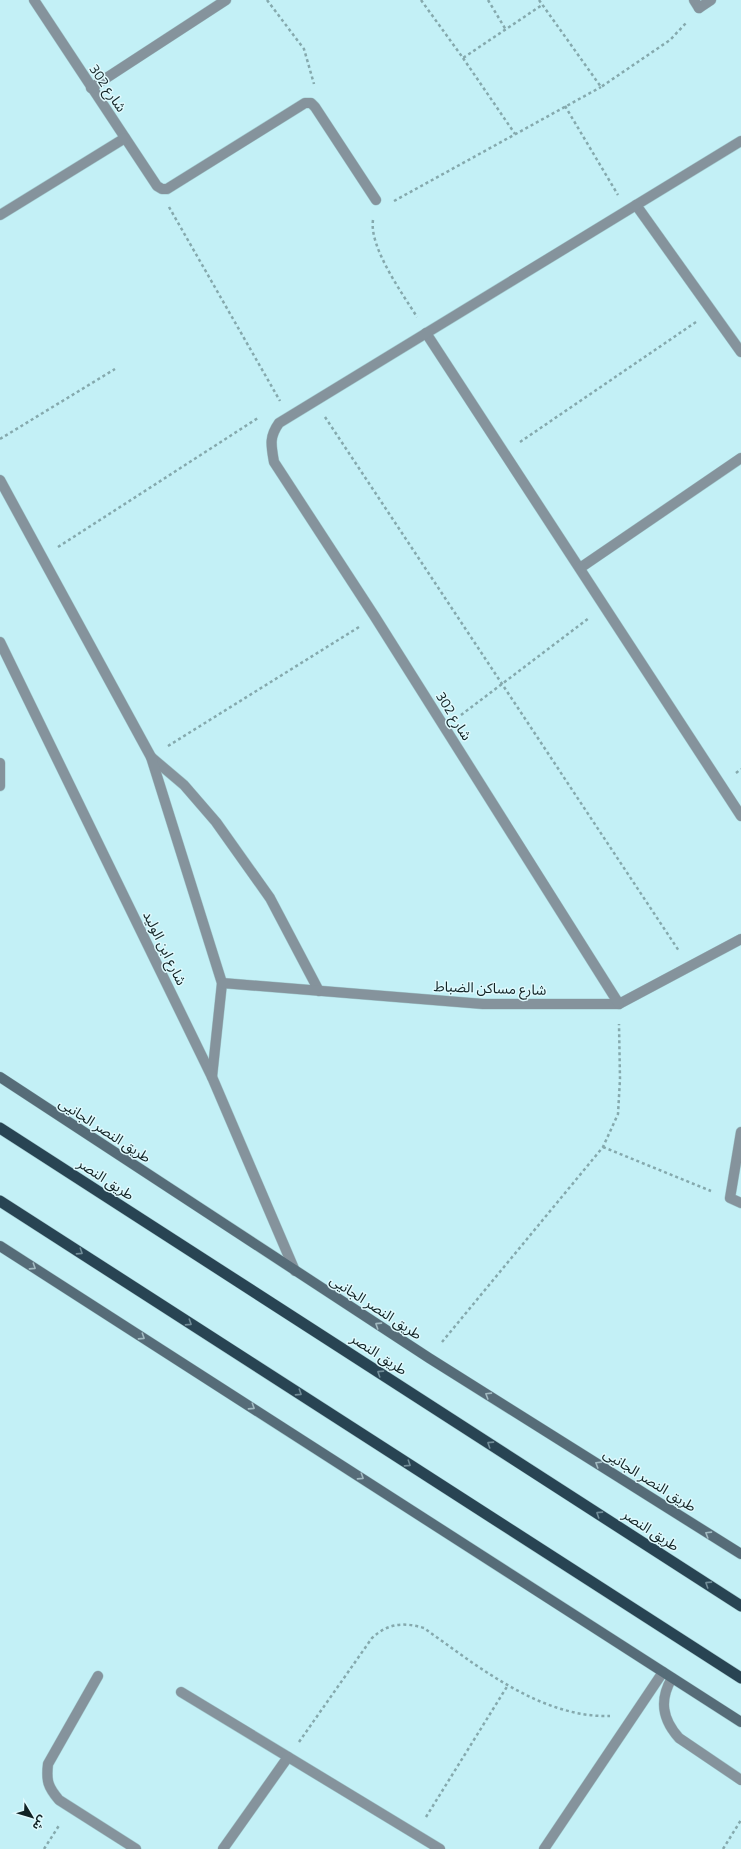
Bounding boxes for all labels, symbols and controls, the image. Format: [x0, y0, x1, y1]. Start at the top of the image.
street label: شارع 302 [84, 60, 132, 117]
street label: شارع 302 [430, 687, 478, 745]
street label: شارع ابن الوليد [137, 907, 193, 989]
street label: شارع مساكن الضباط [433, 975, 547, 1001]
street label: طريق النصر الجانيى [55, 1092, 155, 1167]
street label: طريق النصر [73, 1152, 139, 1205]
one-way arrow [76, 1248, 83, 1255]
one-way arrow [29, 1262, 36, 1269]
street label: طريق النصر الجانيى [326, 1269, 426, 1344]
one-way arrow [185, 1318, 192, 1326]
one-way arrow [376, 1323, 383, 1330]
street label: طريق النصر [346, 1327, 412, 1380]
one-way arrow [138, 1332, 145, 1340]
one-way arrow [377, 1370, 384, 1378]
one-way arrow [294, 1388, 301, 1395]
one-way arrow [485, 1392, 492, 1400]
one-way arrow [247, 1402, 254, 1409]
one-way arrow [487, 1441, 494, 1448]
street label: طريق النصر الجانيى [600, 1443, 701, 1517]
one-way arrow [404, 1459, 411, 1466]
one-way arrow [595, 1462, 602, 1469]
one-way arrow [357, 1473, 364, 1480]
street label: طريق النصر [618, 1503, 684, 1556]
one-way arrow [596, 1511, 603, 1519]
one-way arrow [705, 1531, 712, 1538]
one-way arrow [705, 1582, 712, 1589]
north arrow [12, 1797, 52, 1837]
text: ش [29, 1812, 51, 1834]

